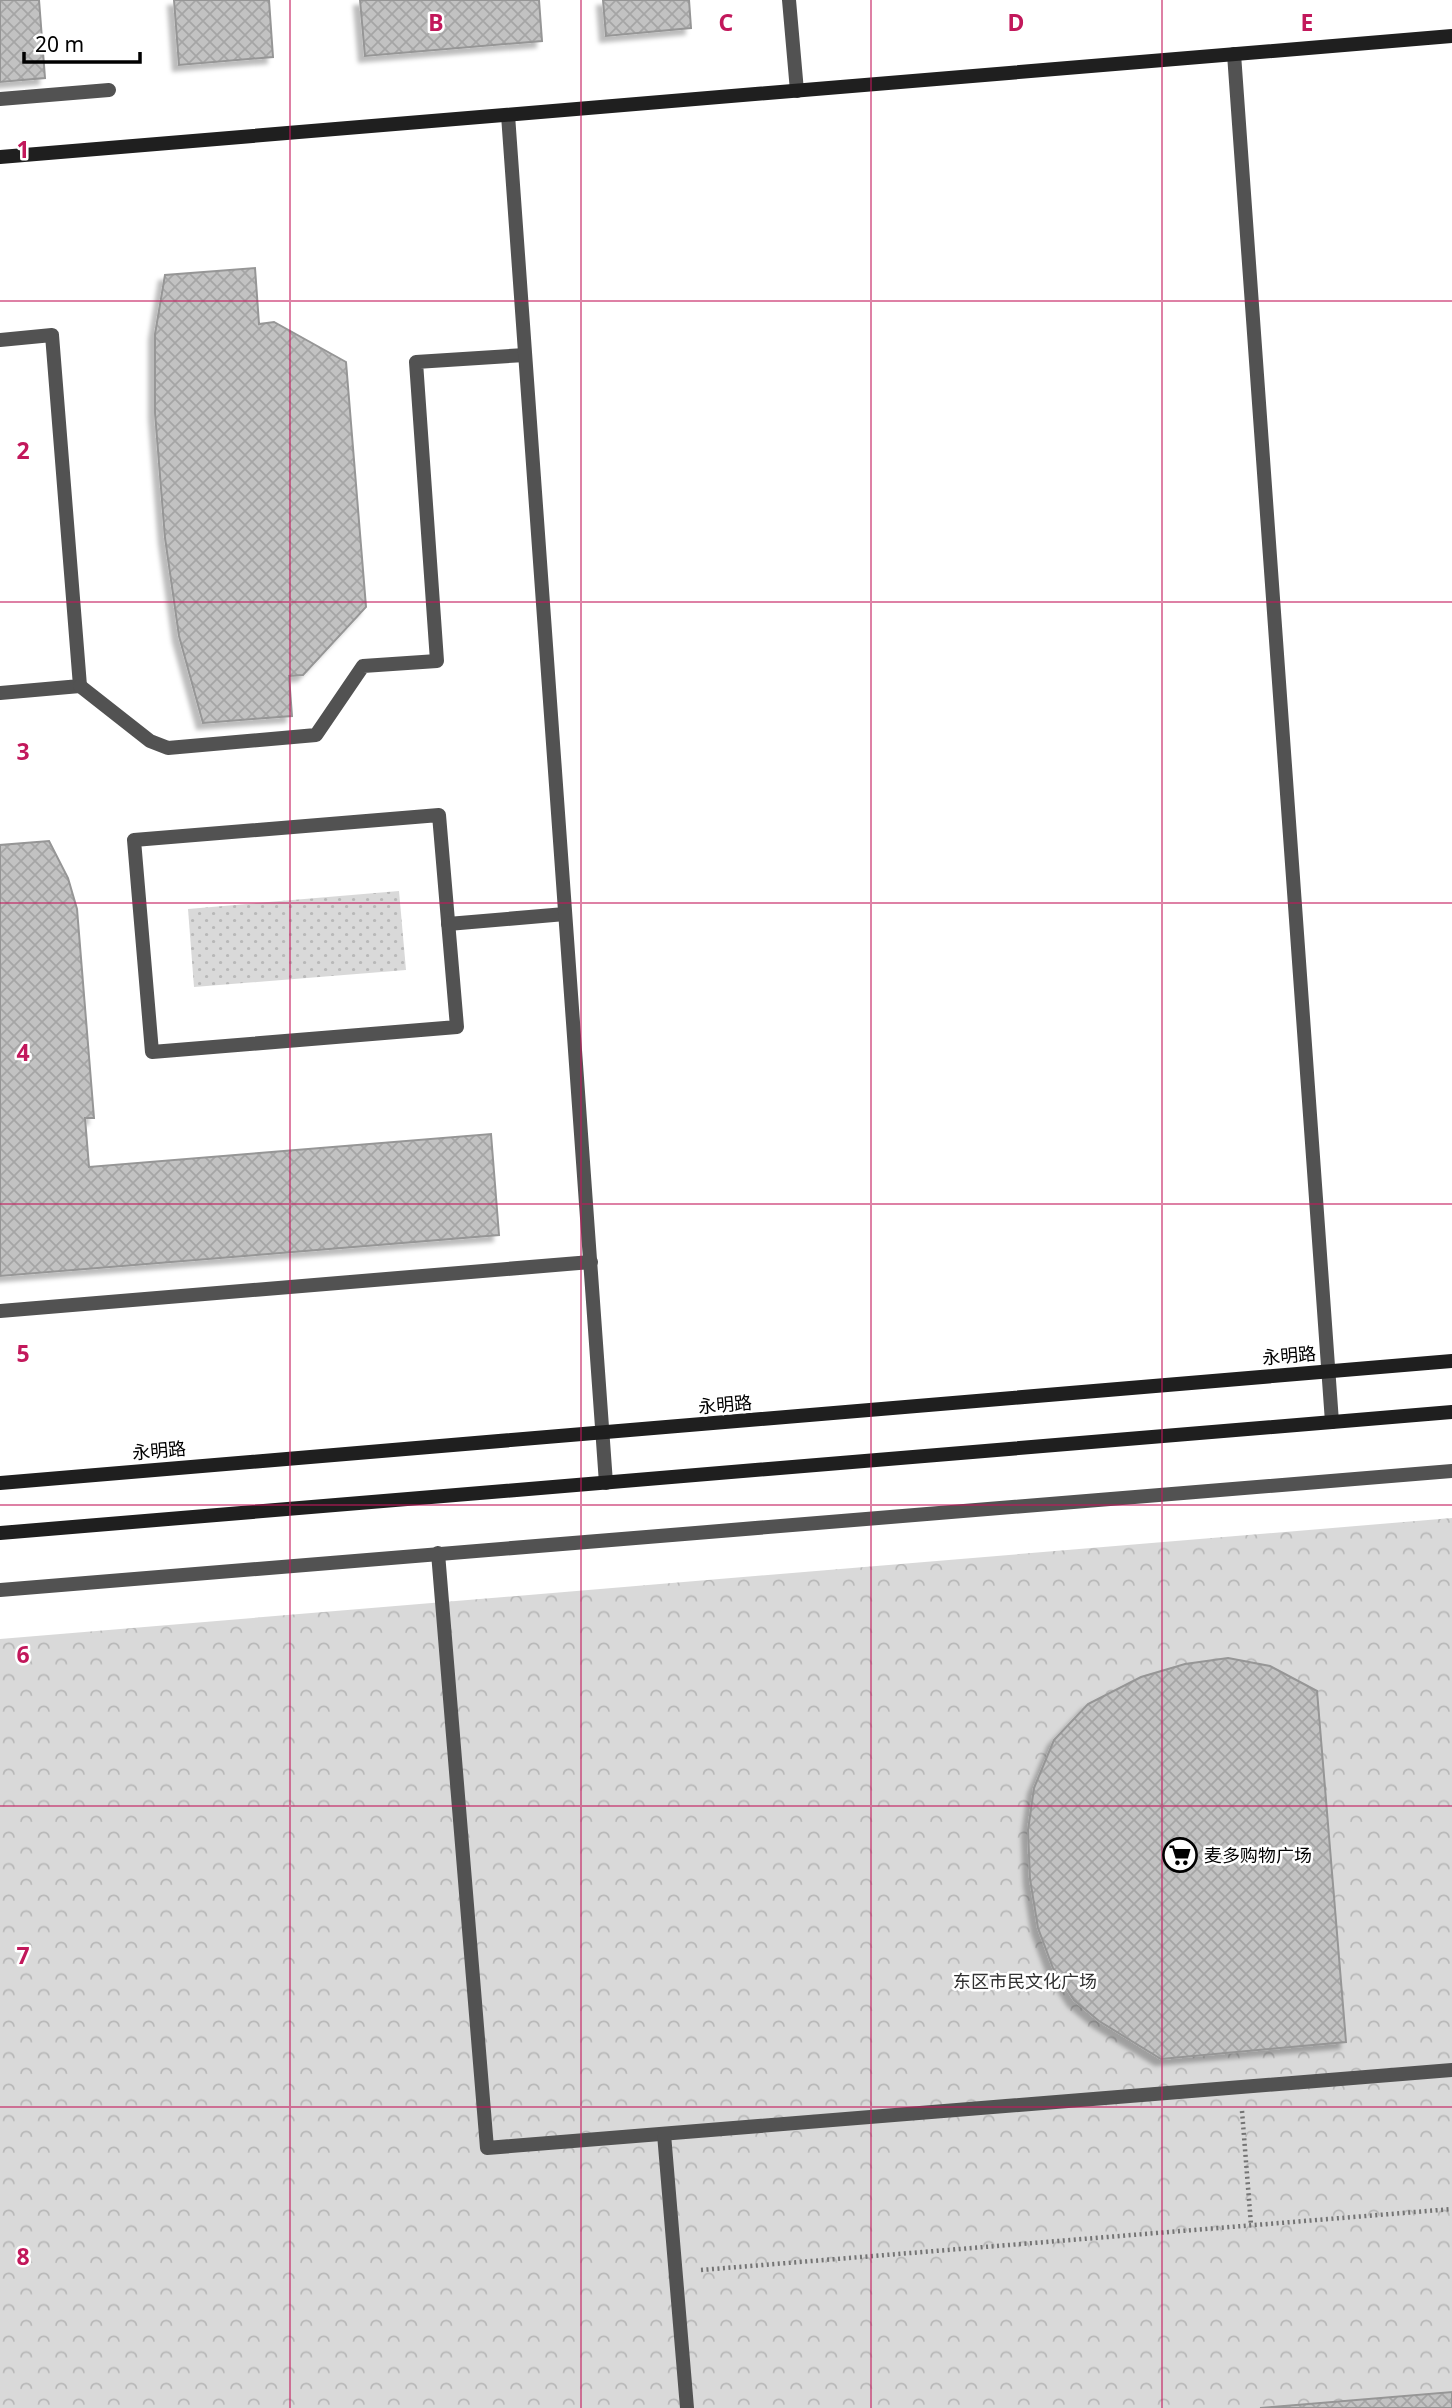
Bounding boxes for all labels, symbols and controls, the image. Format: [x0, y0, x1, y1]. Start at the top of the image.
text: B [428, 6, 444, 38]
text: C [719, 6, 734, 38]
text: D [1008, 6, 1024, 38]
text: E [1301, 6, 1313, 38]
scale bar [24, 21, 140, 65]
text: 20 m [35, 30, 84, 58]
text: 1 [16, 133, 30, 165]
text: 2 [16, 434, 30, 466]
text: 3 [16, 735, 30, 767]
text: 4 [16, 1036, 30, 1068]
text: 5 [16, 1337, 30, 1369]
street label: 永明路 [1261, 1341, 1317, 1369]
street label: 永明路 [697, 1390, 753, 1418]
street label: 永明路 [131, 1436, 187, 1464]
text: 6 [16, 1638, 30, 1670]
supermarket icon: 麦多购物广场 [1161, 1836, 1199, 1874]
place label: 麦多购物广场 [1204, 1843, 1312, 1867]
text: 7 [16, 1939, 30, 1971]
park label: 东区市民文化广场 [953, 1969, 1097, 1993]
text: 8 [16, 2240, 30, 2272]

